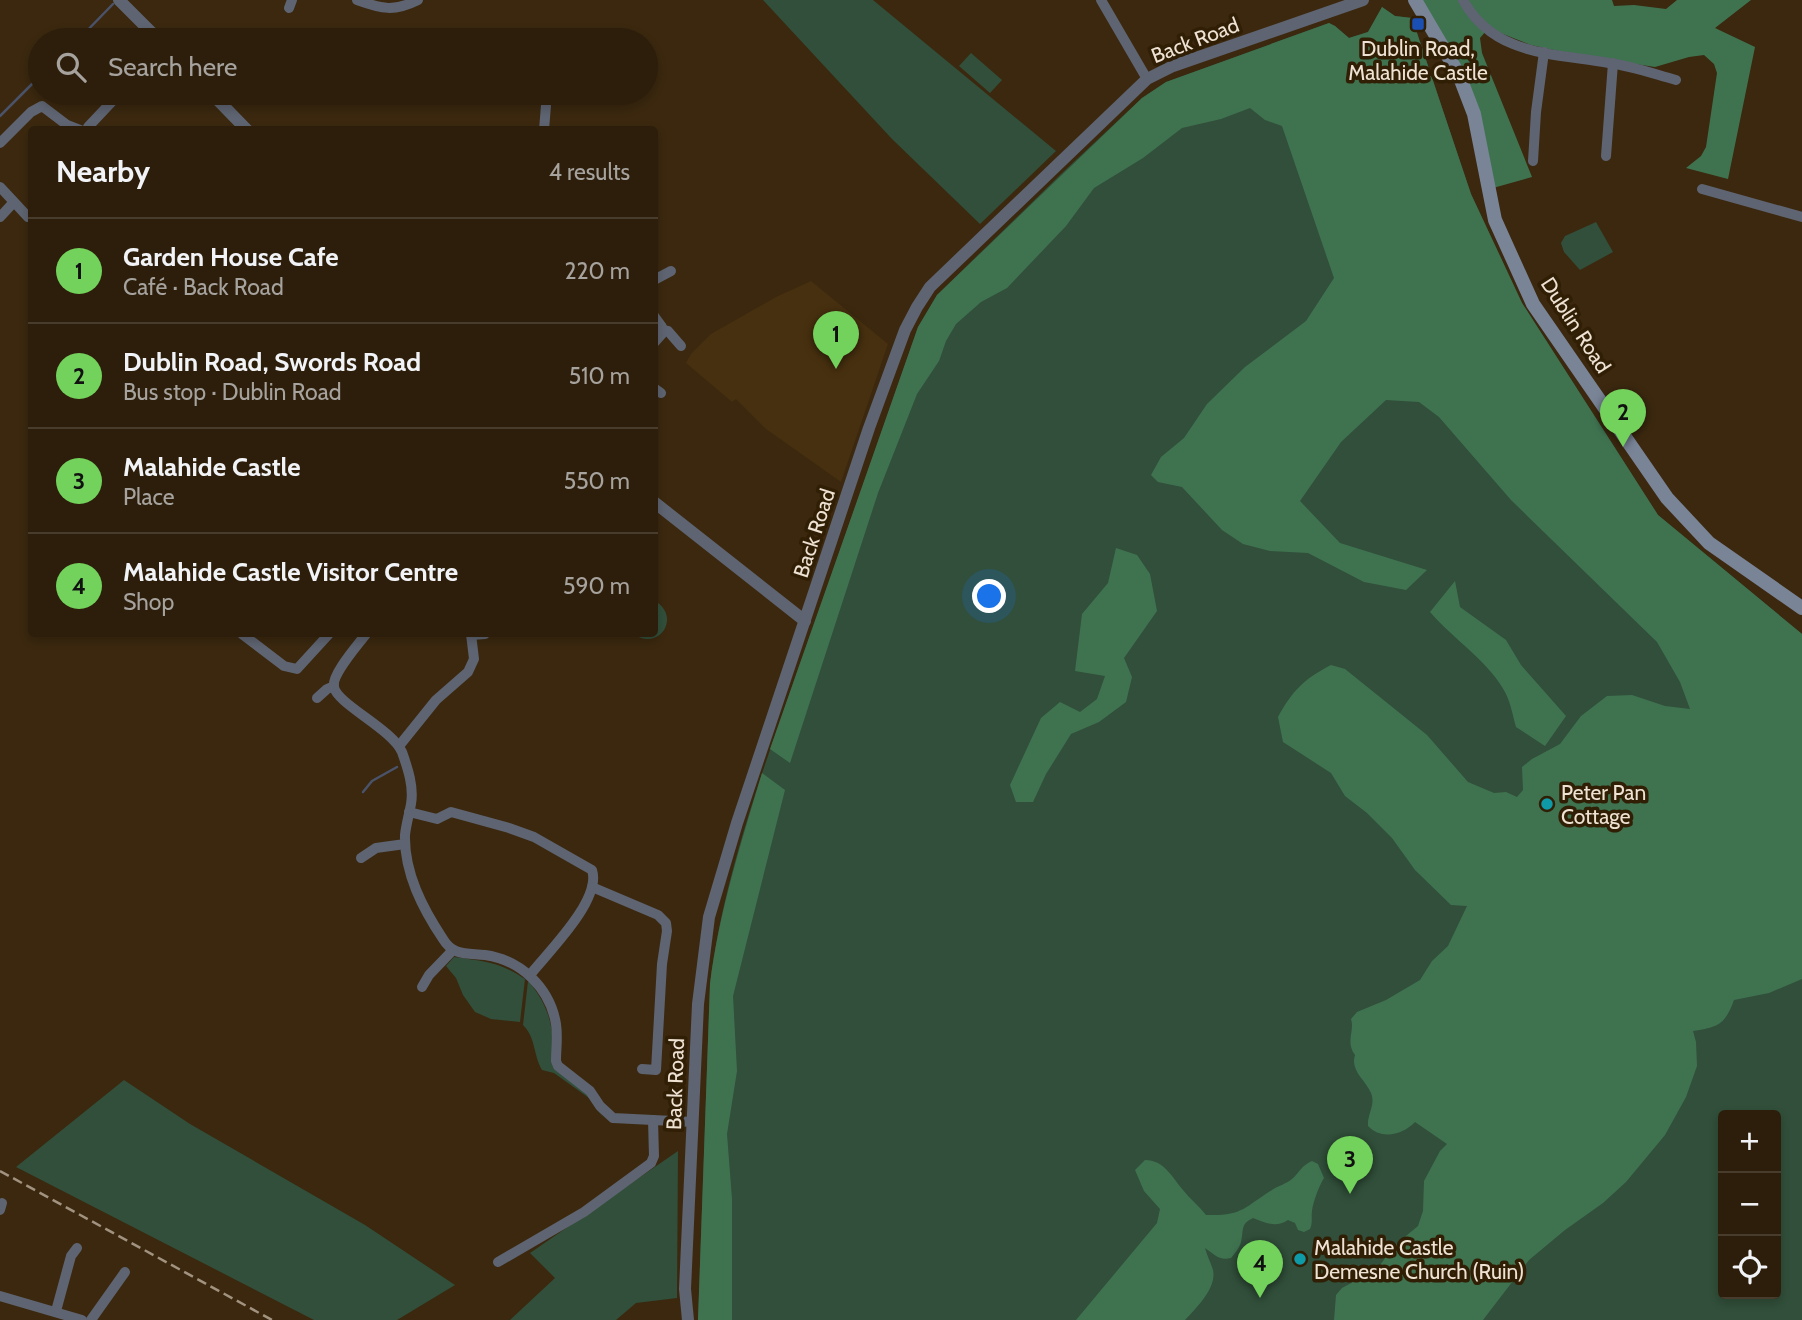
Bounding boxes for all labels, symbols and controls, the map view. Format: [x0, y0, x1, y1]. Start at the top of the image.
street label: Back Road [1148, 12, 1242, 68]
marker: Dublin Road, Malahide Castle [1410, 16, 1426, 32]
search box [28, 28, 658, 105]
place label: Dublin Road, Malahide Castle [1348, 36, 1488, 85]
icon: search [52, 48, 90, 86]
text: Search here [108, 51, 237, 83]
text: Nearby [56, 153, 150, 190]
text: 4 results [549, 158, 630, 186]
text: Garden House Cafe [123, 241, 339, 273]
text: 1 [75, 257, 83, 285]
text: 220 m [564, 257, 630, 285]
street label: Dublin Road [1536, 272, 1616, 378]
text: Café · Back Road [123, 273, 284, 301]
pin: 1 [813, 311, 859, 369]
text: Dublin Road, Swords Road [123, 346, 421, 378]
text: 2 [73, 362, 85, 390]
text: 510 m [569, 362, 630, 390]
text: Bus stop · Dublin Road [123, 378, 341, 406]
pin: 2 [1600, 389, 1646, 447]
text: Malahide Castle [123, 451, 301, 483]
text: 3 [73, 467, 85, 495]
text: 550 m [564, 467, 630, 495]
text: Place [123, 483, 175, 511]
street label: Back Road [788, 485, 840, 581]
text: Malahide Castle Visitor Centre [123, 556, 458, 588]
text: 4 [72, 572, 86, 600]
text: 590 m [563, 572, 630, 600]
your location [972, 579, 1006, 613]
text: Shop [123, 588, 174, 616]
place label: Peter Pan Cottage [1561, 780, 1646, 829]
marker: Peter Pan Cottage [1539, 796, 1555, 812]
street label: Back Road [661, 1038, 689, 1130]
map controls [1718, 1110, 1781, 1299]
button: + [1718, 1110, 1781, 1173]
pin: 3 [1327, 1136, 1373, 1194]
button: − [1718, 1173, 1781, 1236]
place label: Malahide Castle Demesne Church (Ruin) [1314, 1235, 1524, 1284]
button: locate [1718, 1236, 1781, 1299]
pin: 4 [1237, 1240, 1283, 1298]
marker: Malahide Castle Demesne Church (Ruin) [1292, 1251, 1308, 1267]

